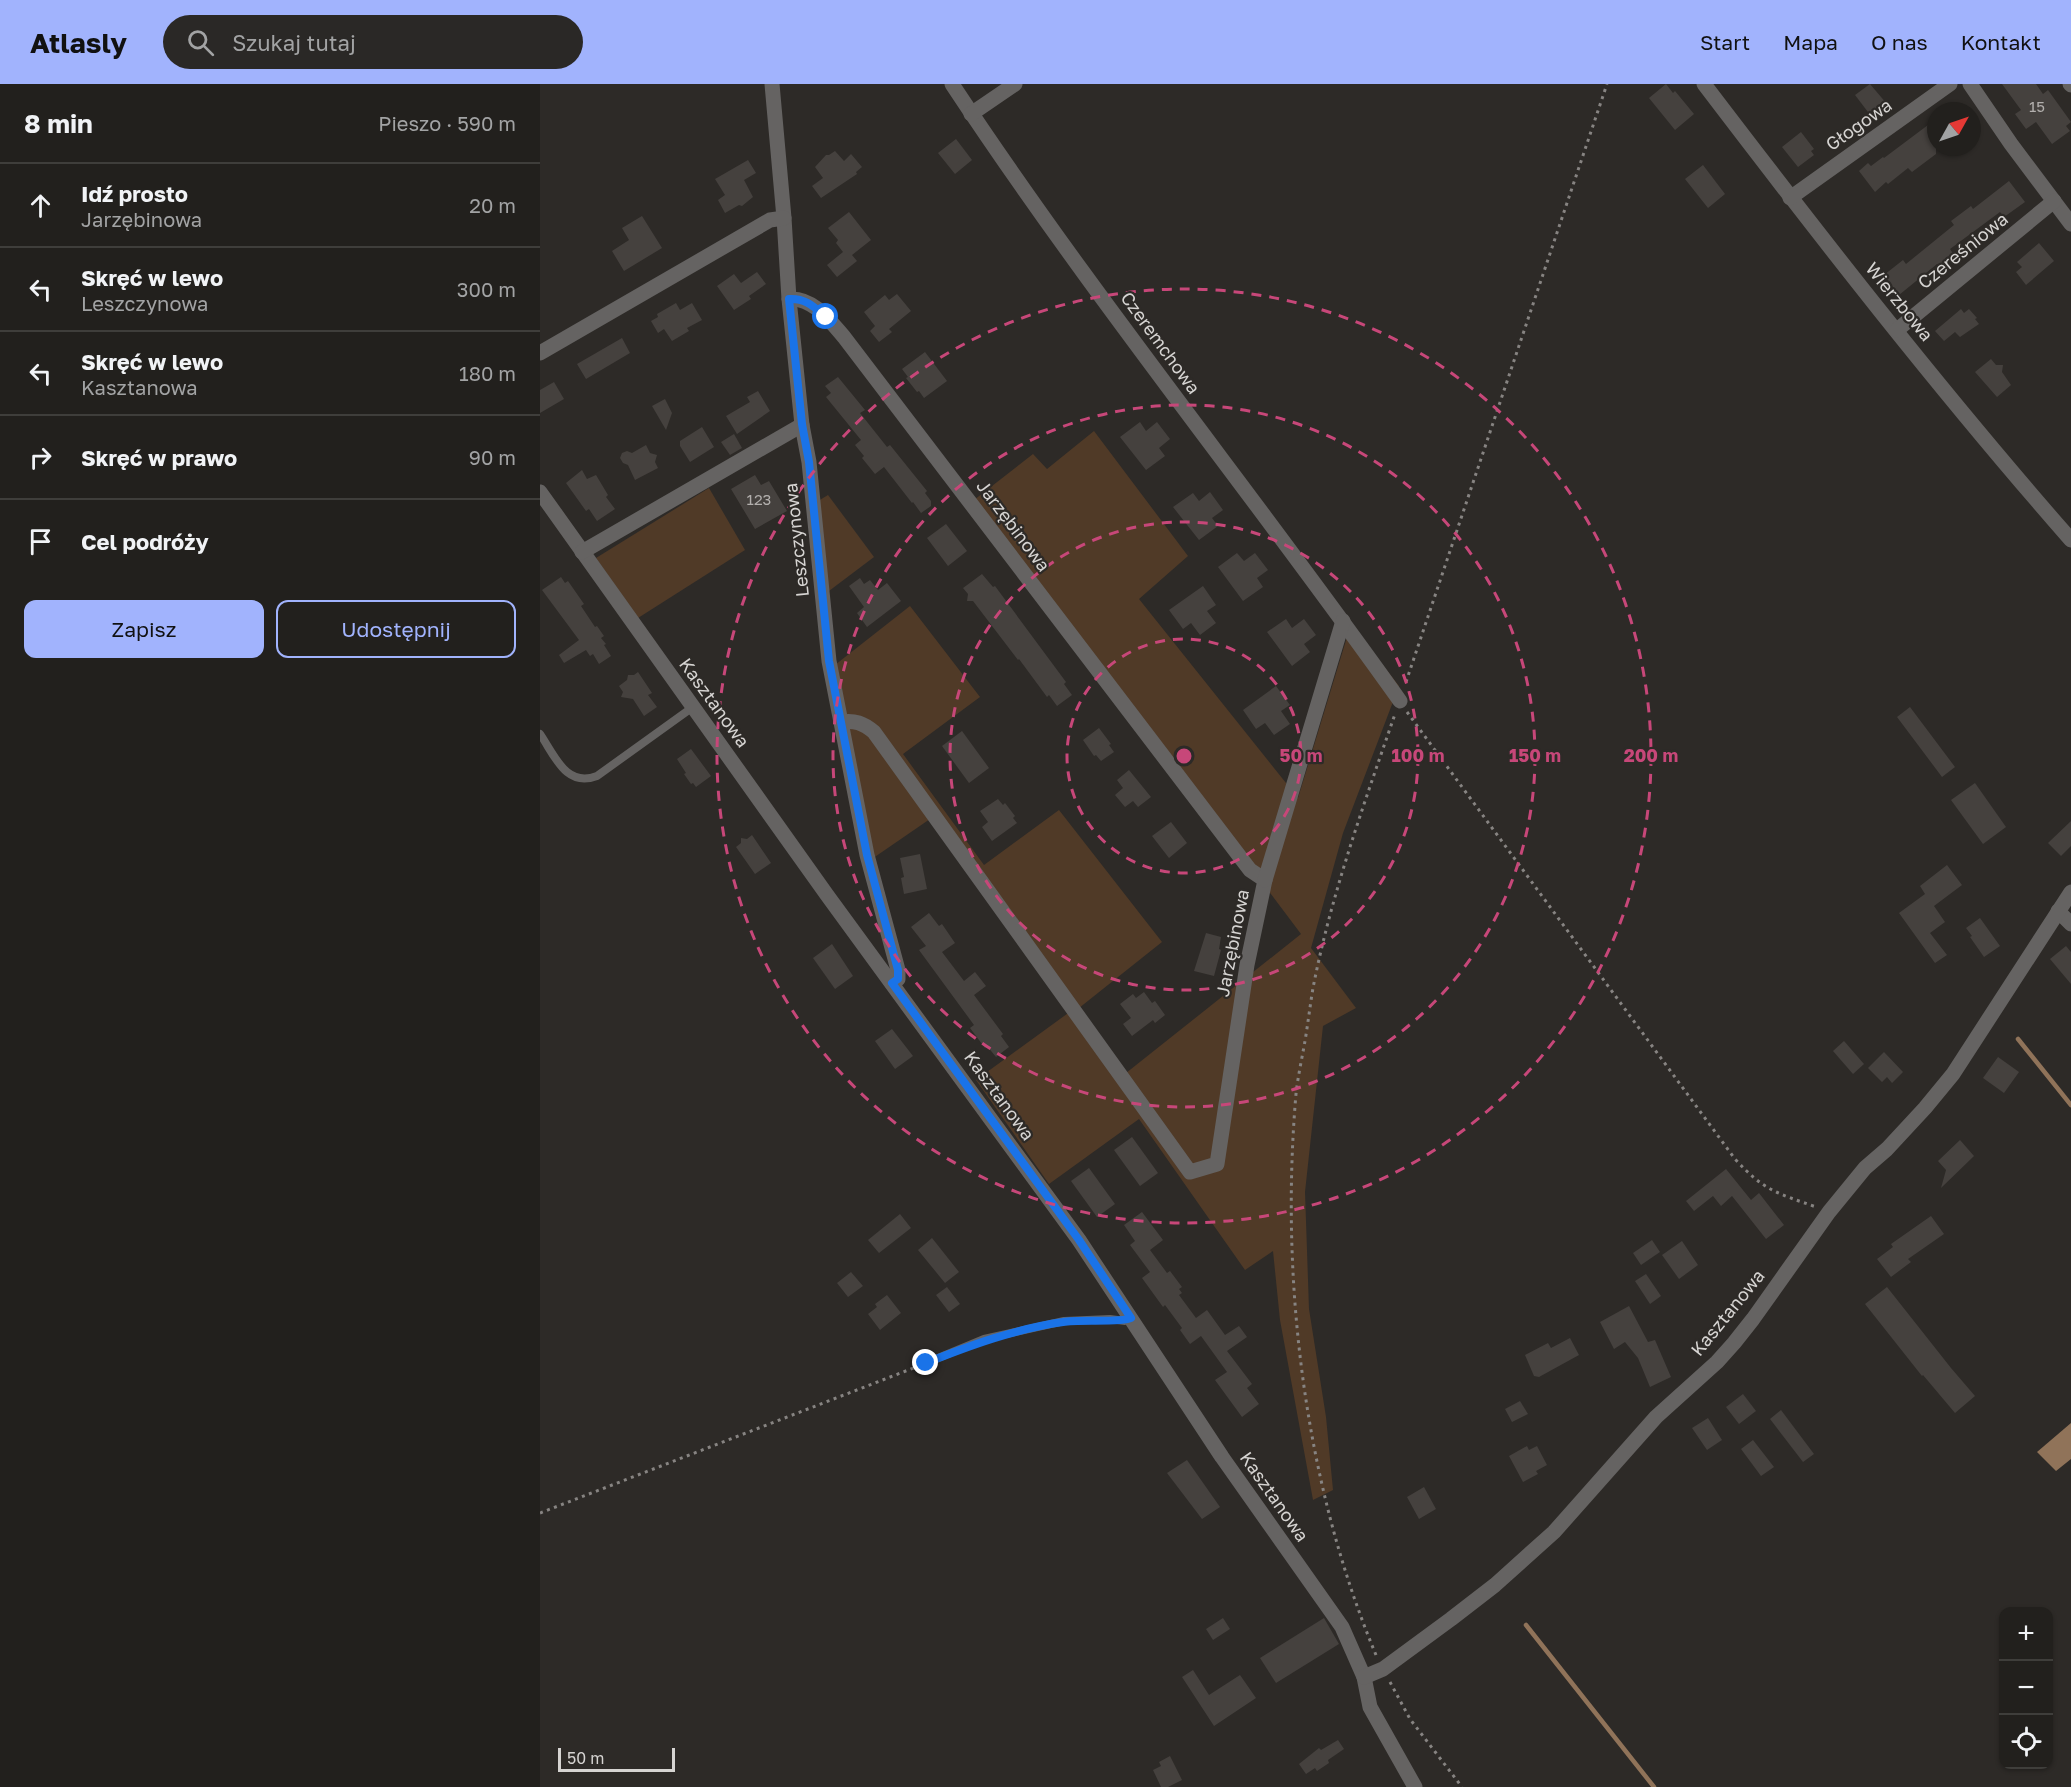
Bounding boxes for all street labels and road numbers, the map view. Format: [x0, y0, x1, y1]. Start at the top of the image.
street label: Głogowa [1821, 93, 1896, 155]
street label: Czereśniowa [1913, 207, 2012, 293]
street label: Wierzbowa [1861, 258, 1938, 345]
street label: Czeremchowa [1116, 287, 1205, 398]
street label: Jarzębinowa [972, 475, 1055, 576]
street label: Leszczynowa [779, 482, 813, 598]
street label: Kasztanowa [675, 653, 755, 751]
street label: Jarzębinowa [1211, 887, 1253, 998]
street label: Kasztanowa [960, 1046, 1040, 1144]
street label: Kasztanowa [1686, 1265, 1769, 1360]
street label: Kasztanowa [1236, 1447, 1314, 1546]

